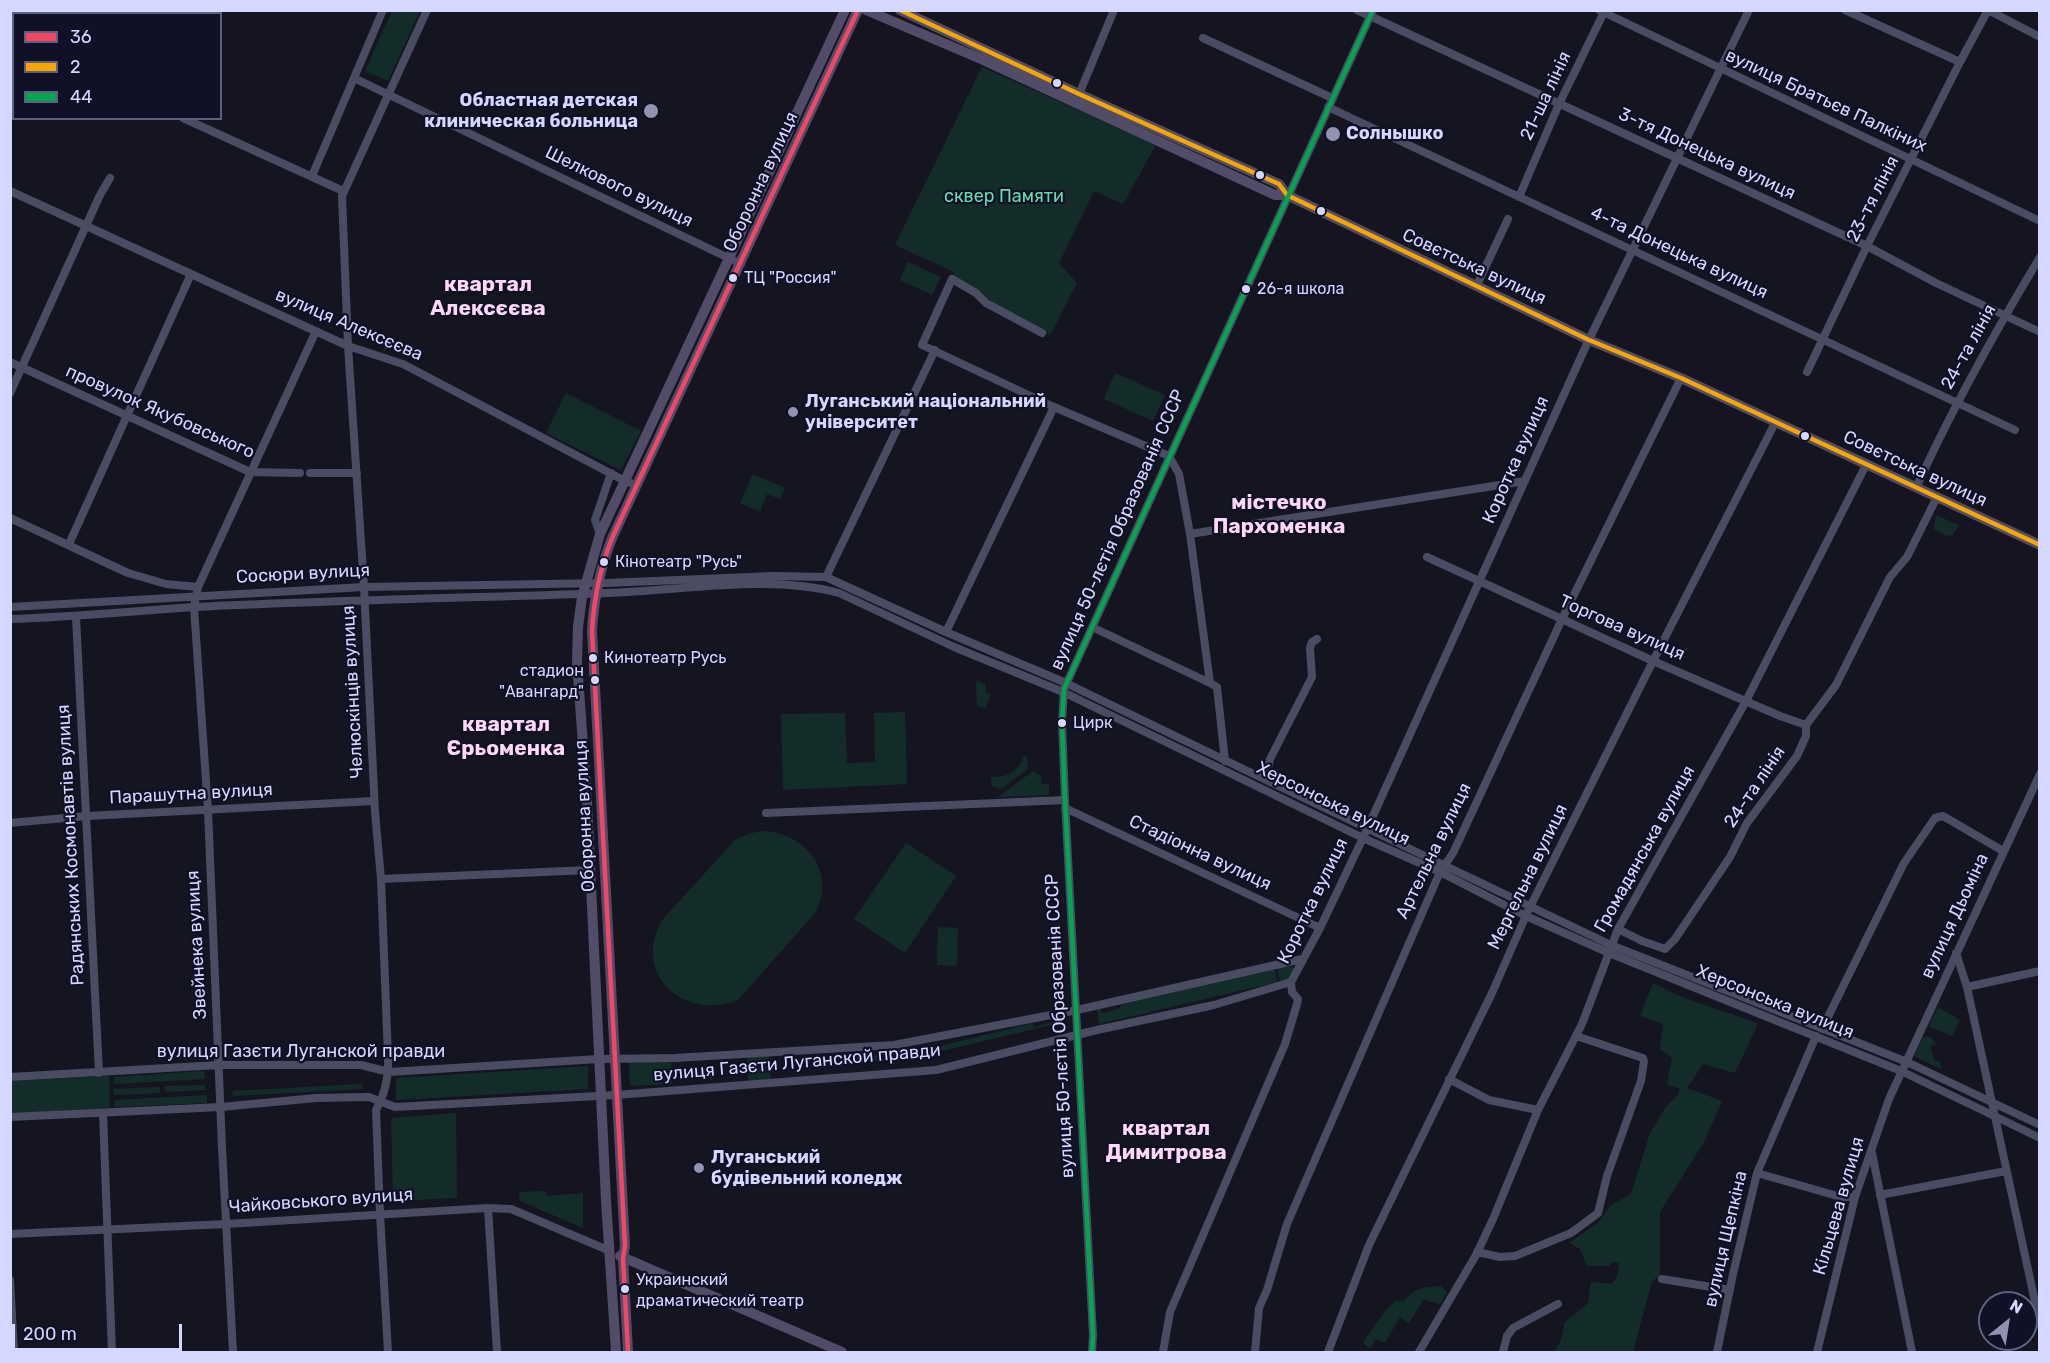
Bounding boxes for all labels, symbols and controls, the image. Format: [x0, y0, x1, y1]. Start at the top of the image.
legend [12, 12, 222, 120]
text: 36 [70, 26, 92, 48]
street label: вулиця Братьєв Палкіних [1722, 45, 1930, 157]
street label: 21-ша лінія [1516, 48, 1576, 144]
text: 2 [70, 56, 81, 78]
unlabelled marker [1051, 77, 1063, 89]
text: 44 [70, 86, 92, 108]
place label: Областная детская клиническая больница [424, 90, 638, 132]
marker: Областная детская клиническая больница [642, 102, 660, 120]
street label: 3-тя Донецька вулиця [1615, 103, 1799, 205]
street label: Оборонна вулиця [719, 109, 803, 255]
place label: Солнышко [1346, 123, 1443, 145]
marker: Солнышко [1324, 125, 1342, 143]
street label: Шелкового вулиця [542, 142, 696, 232]
street label: 23-тя лінія [1842, 152, 1904, 246]
unlabelled marker [1254, 169, 1266, 181]
park label: сквер Памяти [944, 186, 1064, 208]
street label: 4-та Донецька вулиця [1587, 202, 1771, 304]
unlabelled marker [1315, 205, 1327, 217]
street label: Совєтська вулиця [1399, 224, 1549, 310]
place label: ТЦ "Россия" [744, 268, 836, 288]
district label: квартал Алексєєва [430, 272, 546, 322]
marker: ТЦ "Россия" [727, 272, 739, 284]
place label: 26-я школа [1257, 279, 1344, 299]
marker: 26-я школа [1240, 283, 1252, 295]
street label: вулиця Алексєєва [272, 284, 426, 366]
street label: 24-та лінія [1937, 301, 2001, 393]
street label: провулок Якубовського [62, 361, 258, 463]
street label: вулиця 50-лєтія Образованія СССР [1046, 386, 1190, 674]
place label: Луганський національний університет [805, 391, 1046, 434]
street label: Коротка вулиця [1478, 393, 1554, 527]
marker: Луганський національний університет [786, 405, 800, 419]
street label: Совєтська вулиця [1840, 426, 1990, 512]
unlabelled marker [1799, 430, 1811, 442]
district label: містечко Пархоменка [1213, 490, 1345, 540]
place label: Кінотеатр "Русь" [615, 552, 742, 572]
marker: Кінотеатр "Русь" [598, 556, 610, 568]
street label: Сосюри вулиця [235, 560, 371, 588]
street label: Торгова вулиця [1556, 591, 1688, 665]
street label: Челюскінців вулиця [338, 605, 368, 779]
place label: Кинотеатр Русь [604, 648, 726, 668]
marker: Кинотеатр Русь [587, 652, 599, 664]
place label: стадион "Авангард" [499, 661, 584, 699]
marker: стадион "Авангард" [589, 674, 601, 686]
street label: Радянських Космонавтів вулиця [53, 704, 89, 986]
district label: квартал Єрьоменка [447, 712, 565, 762]
place label: Цирк [1073, 713, 1113, 733]
marker: Цирк [1056, 717, 1068, 729]
street label: Оборонна вулиця [570, 740, 600, 892]
street label: 24-та лінія [1720, 742, 1790, 832]
street label: Херсонська вулиця [1253, 757, 1413, 851]
street label: Громадянська вулиця [1590, 762, 1700, 936]
street label: Парашутна вулиця [109, 779, 273, 809]
street label: Артельна вулиця [1392, 780, 1476, 922]
street label: Мергельна вулиця [1483, 801, 1573, 953]
street label: Стадіонна вулиця [1125, 811, 1275, 895]
street label: Коротка вулиця [1273, 835, 1353, 967]
street label: вулиця Дьоміна [1917, 850, 1993, 982]
street label: Звейнека вулиця [182, 870, 212, 1020]
street label: вулиця 50-лєтія Образованія СССР [1041, 873, 1079, 1179]
street label: Херсонська вулиця [1693, 960, 1857, 1044]
street label: вулиця Газєти Луганской правди [652, 1040, 942, 1086]
street label: вулиця Газєти Луганской правди [157, 1041, 445, 1063]
district label: квартал Димитрова [1105, 1116, 1227, 1166]
street label: Кільцева вулиця [1809, 1134, 1869, 1278]
place label: Луганський будівельний коледж [711, 1147, 902, 1190]
marker: Луганський будівельний коледж [692, 1161, 706, 1175]
street label: вулиця Щепкіна [1700, 1169, 1752, 1309]
street label: Чайковського вулиця [228, 1184, 414, 1218]
place label: Украинский драматический театр [636, 1270, 804, 1308]
marker: Украинский драматический театр [619, 1283, 631, 1295]
north arrow [1978, 1291, 2038, 1351]
text: N [2007, 1296, 2026, 1318]
scale bar [15, 1312, 184, 1350]
text: 200 m [23, 1323, 77, 1345]

